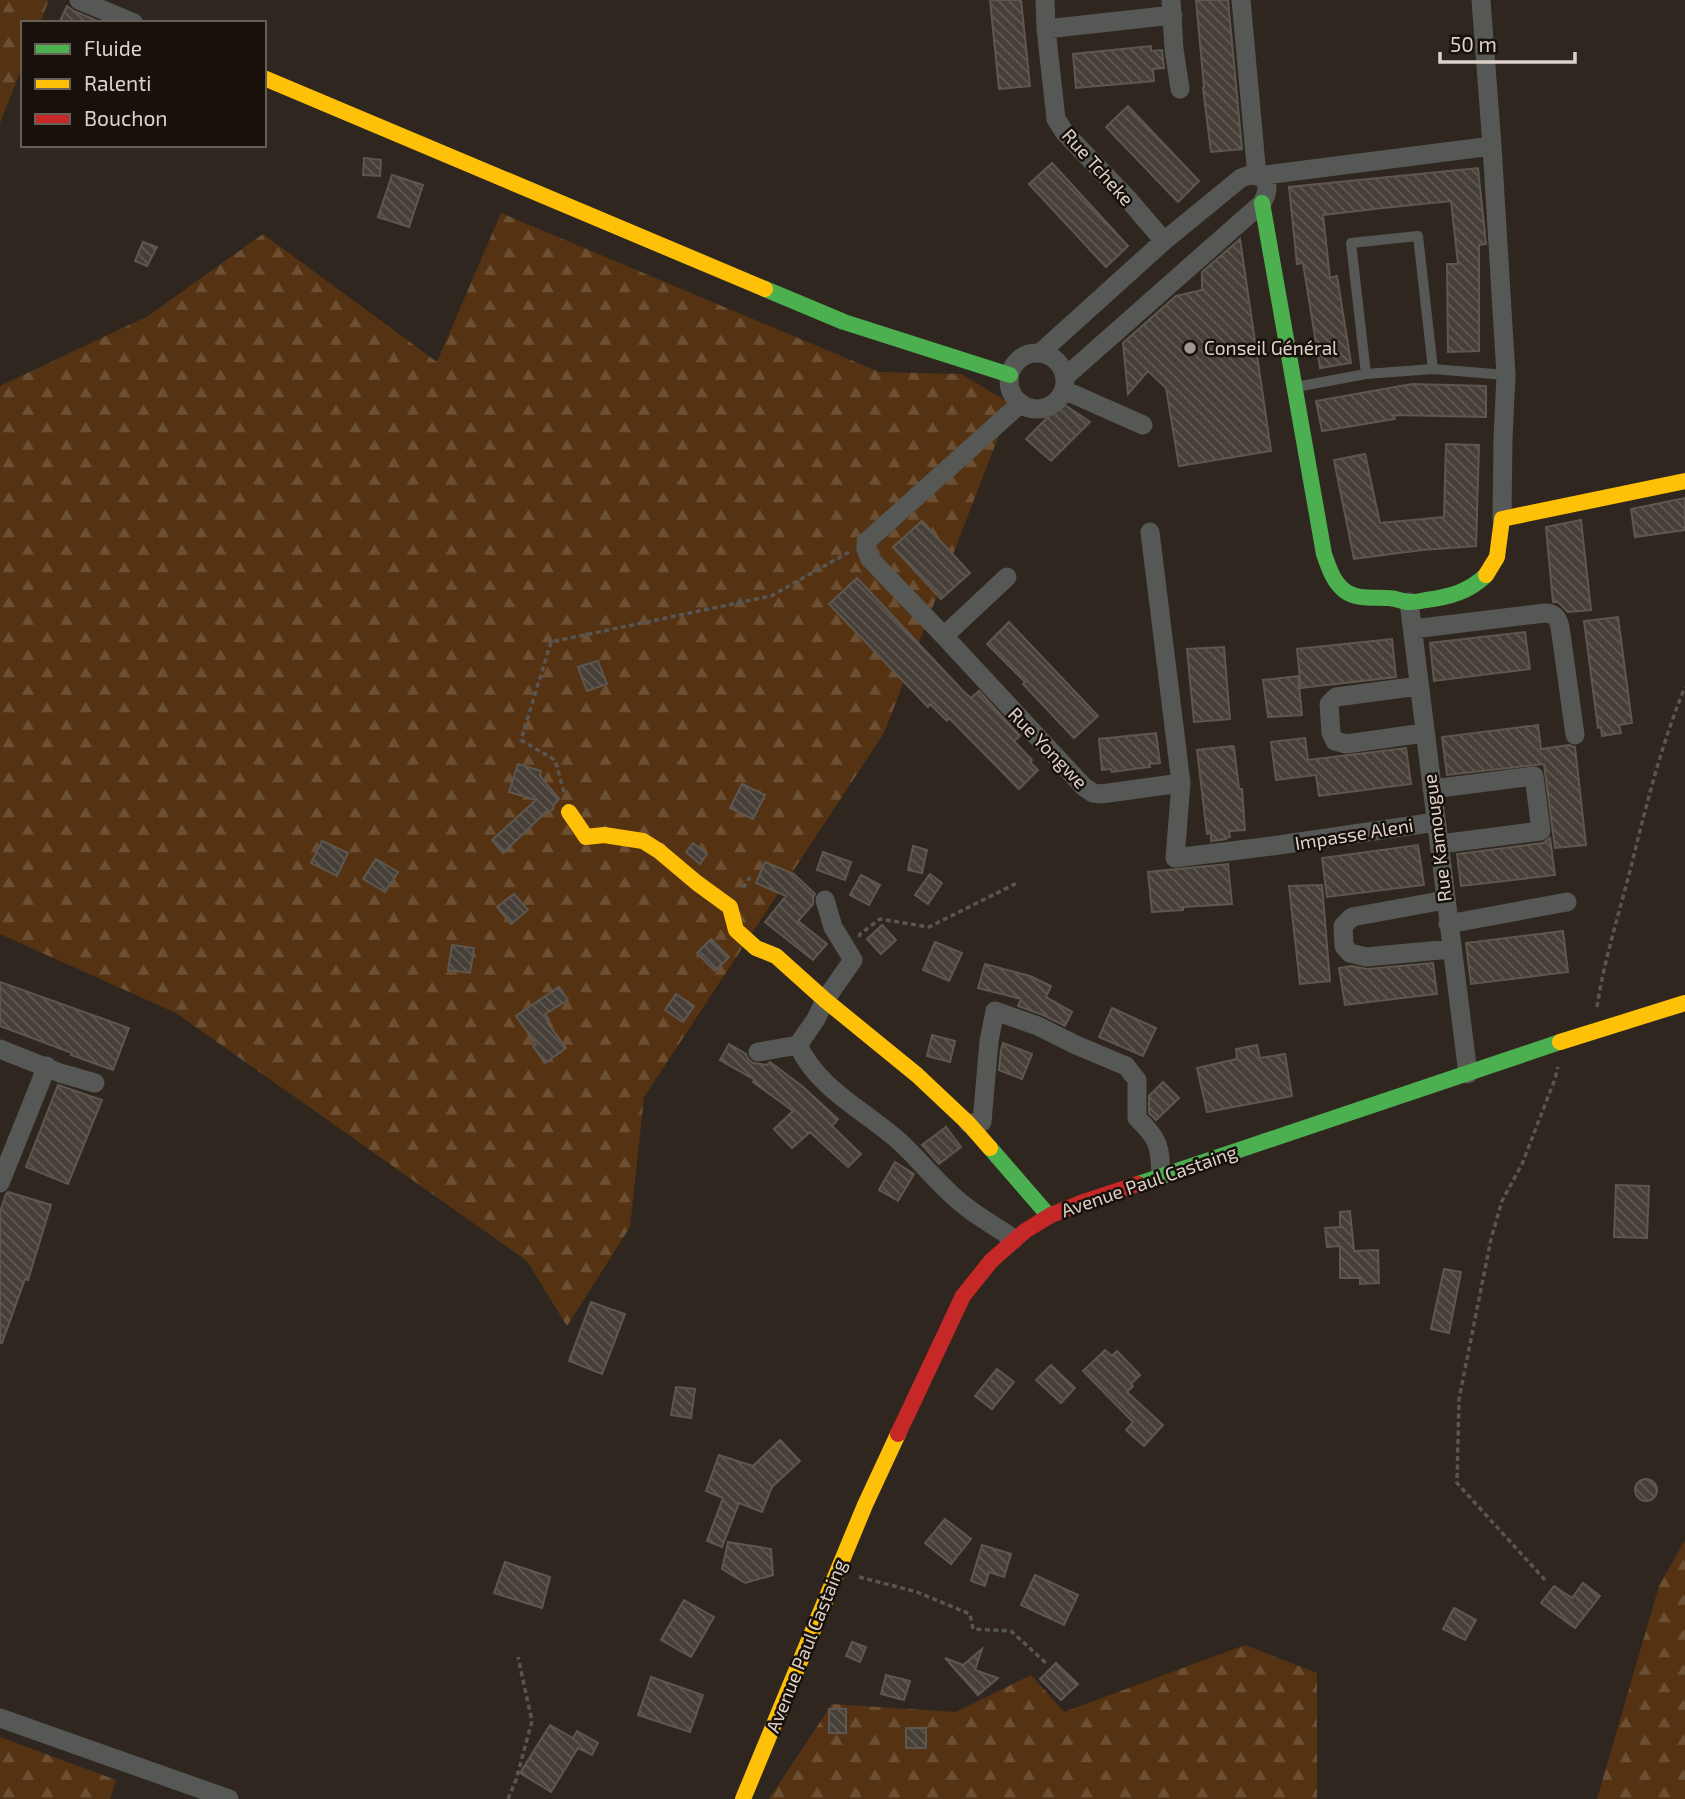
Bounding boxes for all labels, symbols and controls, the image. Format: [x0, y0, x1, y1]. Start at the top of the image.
legend [21, 21, 266, 147]
scale bar [1440, 21, 1575, 65]
text: 50 m [1450, 31, 1497, 56]
text: Fluide [84, 35, 142, 60]
text: Ralenti [84, 70, 151, 95]
text: Bouchon [84, 105, 168, 130]
street label: Rue Tcheke [1058, 123, 1139, 210]
place label: Conseil Général [1204, 336, 1338, 359]
marker: Conseil Général [1182, 340, 1198, 356]
street label: Rue Yongwe [1004, 702, 1093, 793]
street label: Rue Kamougue [1417, 773, 1456, 903]
street label: Impasse Aleni [1293, 813, 1415, 854]
street label: Avenue Paul Castaing [1058, 1139, 1240, 1221]
street label: Avenue Paul Castaing [760, 1556, 851, 1736]

